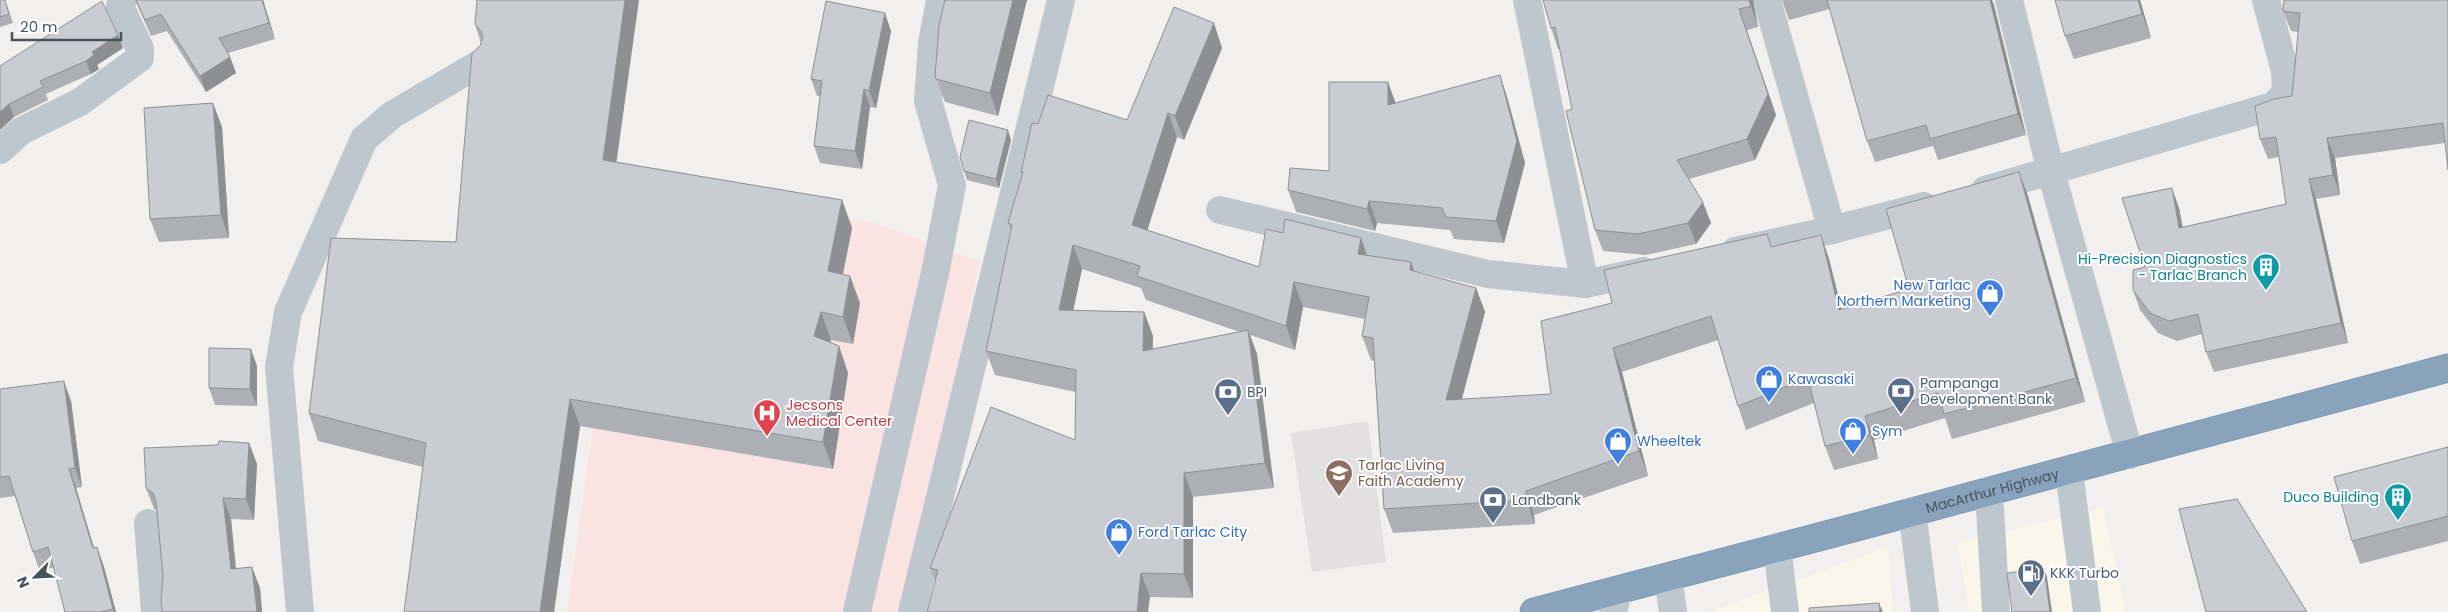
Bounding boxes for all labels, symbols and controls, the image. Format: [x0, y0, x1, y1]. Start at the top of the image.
scale bar [12, 10, 121, 42]
text: 20 m [20, 16, 58, 37]
place label: Hi-Precision Diagnostics - Tarlac Branch [2078, 249, 2247, 285]
building icon: Hi-Precision Diagnostics - Tarlac Branch [2251, 252, 2281, 291]
place label: New Tarlac Northern Marketing [1837, 275, 1971, 311]
shop icon: New Tarlac Northern Marketing [1975, 278, 2005, 317]
shop icon: Kawasaki [1754, 364, 1784, 403]
place label: Kawasaki [1788, 369, 1854, 389]
place label: Pampanga Development Bank [1920, 373, 2053, 409]
bank icon: Pampanga Development Bank [1886, 376, 1916, 415]
bank icon: BPI [1213, 377, 1243, 416]
place label: BPI [1247, 382, 1267, 402]
place label: Jecsons Medical Center [786, 395, 892, 431]
hospital icon: Jecsons Medical Center [752, 398, 782, 437]
shop icon: Sym [1838, 416, 1868, 455]
place label: Sym [1872, 421, 1903, 441]
shop icon: Wheeltek [1603, 426, 1633, 465]
place label: Wheeltek [1637, 431, 1702, 451]
place label: Tarlac Living Faith Academy [1358, 455, 1464, 491]
school or university icon: Tarlac Living Faith Academy [1324, 458, 1354, 497]
street label: MacArthur Highway [1923, 463, 2061, 518]
building icon: Duco Building [2383, 482, 2413, 521]
bank icon: Landbank [1478, 485, 1508, 524]
place label: Duco Building [2283, 487, 2379, 507]
place label: Landbank [1512, 490, 1582, 510]
shop icon: Ford Tarlac City [1104, 517, 1134, 556]
place label: Ford Tarlac City [1138, 522, 1247, 542]
north arrow [10, 552, 60, 602]
fuel station icon: KKK Turbo [2016, 558, 2046, 597]
place label: KKK Turbo [2050, 563, 2119, 583]
text: N [12, 573, 34, 591]

